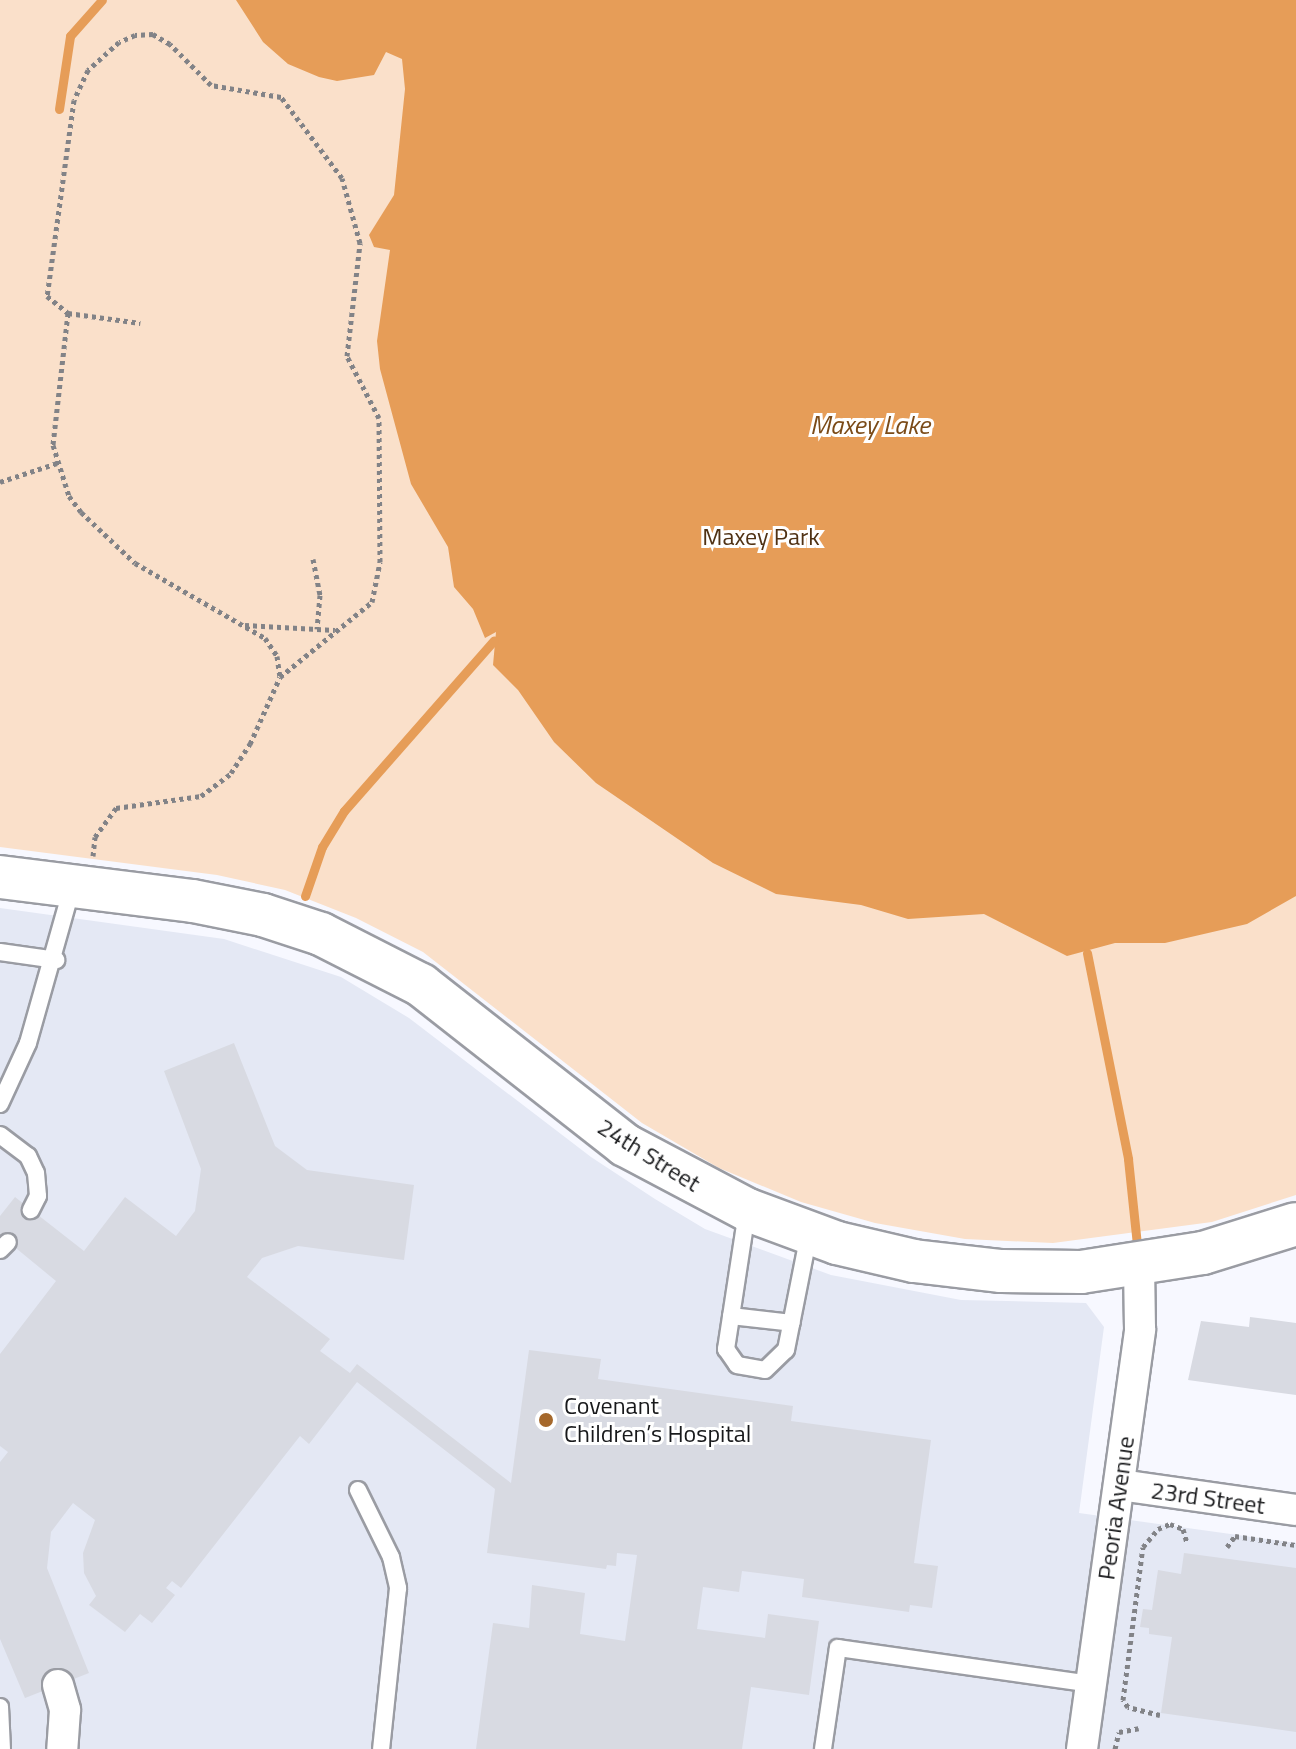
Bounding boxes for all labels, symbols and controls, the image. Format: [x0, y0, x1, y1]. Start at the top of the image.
water label: Maxey Lake [810, 409, 930, 441]
park label: Maxey Park [702, 523, 820, 551]
street label: 24th Street [592, 1112, 706, 1198]
place label: Covenant Children’s Hospital [564, 1392, 751, 1448]
marker: Covenant Children’s Hospital [535, 1409, 557, 1431]
street label: Peoria Avenue [1092, 1434, 1140, 1582]
street label: 23rd Street [1149, 1476, 1267, 1520]

